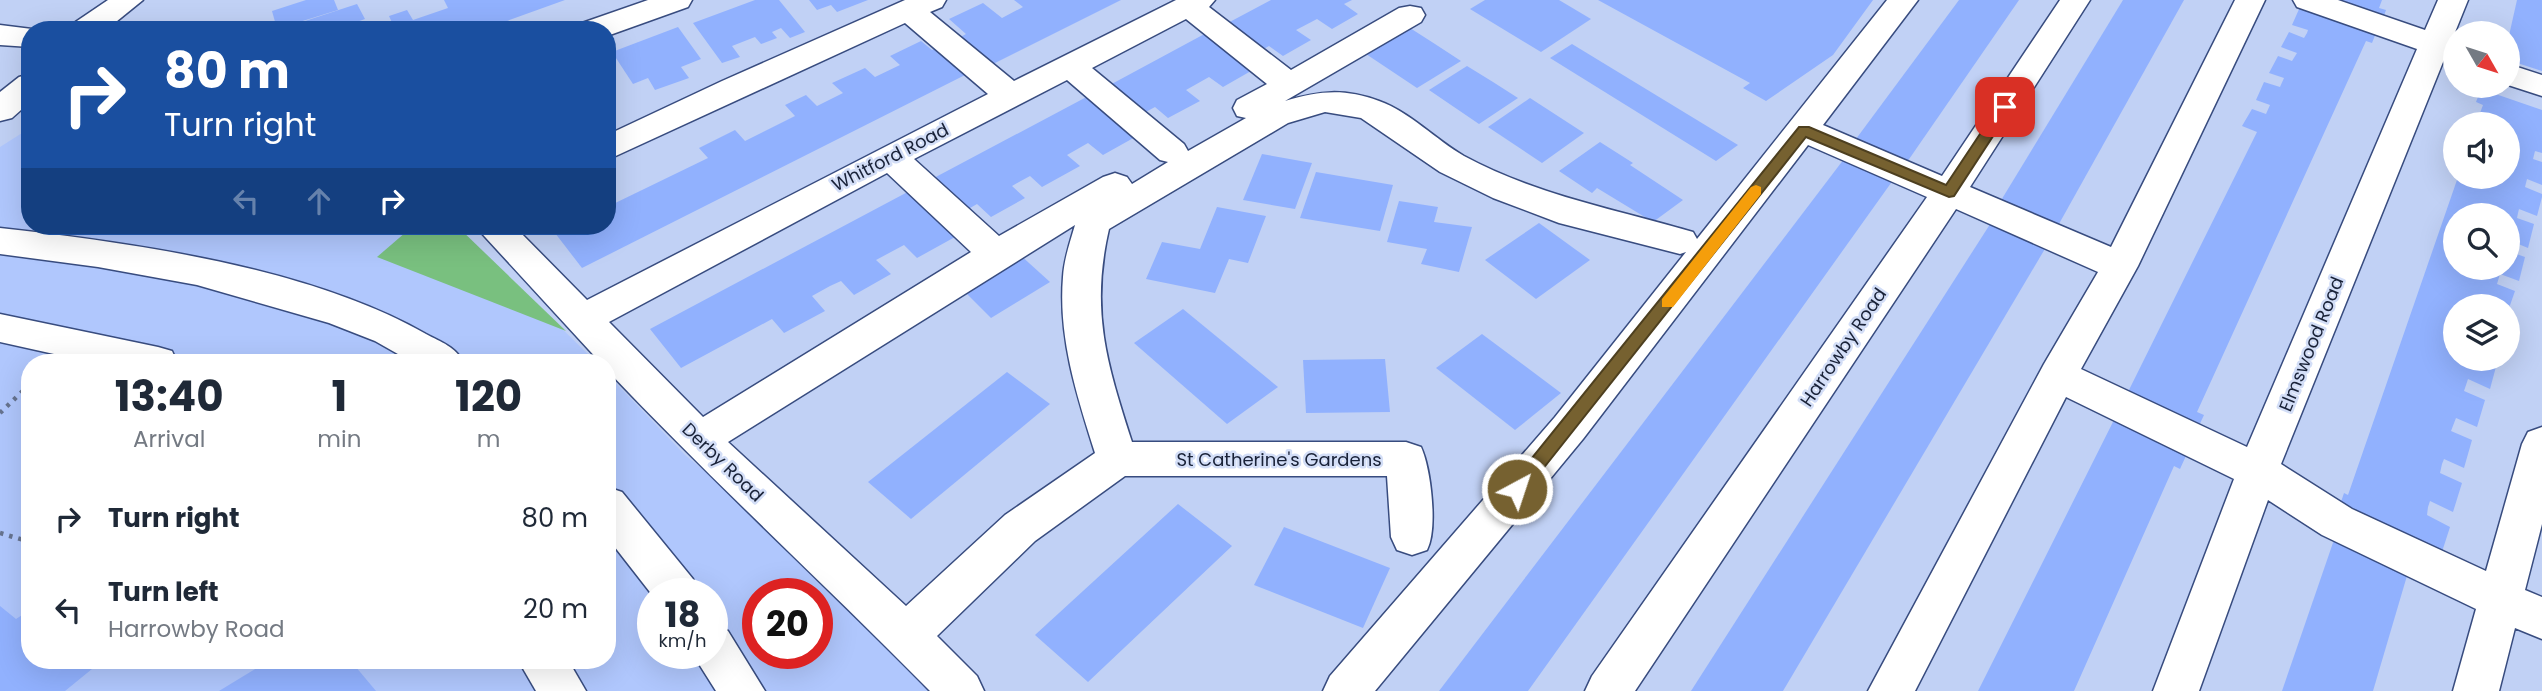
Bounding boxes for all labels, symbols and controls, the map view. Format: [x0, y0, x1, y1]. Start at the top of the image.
north arrow [2443, 21, 2520, 98]
map controls [2443, 21, 2520, 371]
text: 80 m [164, 37, 290, 105]
icon: right [49, 49, 140, 140]
pin [1975, 77, 2035, 137]
icon: arrive [1986, 88, 2024, 126]
text: Turn right [164, 102, 316, 147]
button: sound [2443, 112, 2520, 189]
street label: Whitford Road [827, 117, 953, 197]
icon: left [227, 182, 265, 220]
icon: ahead [300, 182, 338, 220]
icon: right [373, 182, 411, 220]
button: search [2443, 203, 2520, 280]
street label: Elmswood Road [2273, 273, 2349, 415]
street label: Harrowby Road [1794, 283, 1892, 411]
button: layers [2443, 294, 2520, 371]
text: 13:40 [115, 367, 224, 426]
text: 1 [331, 367, 347, 426]
text: 120 [455, 367, 522, 426]
street label: Derby Road [677, 417, 769, 507]
text: Arrival [133, 423, 205, 455]
text: min [317, 423, 361, 455]
text: m [477, 423, 501, 455]
street label: St Catherine's Gardens [1176, 447, 1382, 472]
position arrow [1480, 452, 1554, 526]
icon: right [49, 500, 87, 538]
text: Turn right [108, 500, 240, 536]
text: 80 m [522, 500, 588, 536]
text: Turn left [108, 574, 219, 610]
speed limit sign: 20 [742, 578, 833, 669]
text: 18 [665, 590, 700, 639]
icon: left [49, 591, 87, 629]
text: 20 m [523, 591, 588, 627]
text: Harrowby Road [108, 613, 285, 645]
text: km/h [659, 628, 706, 653]

